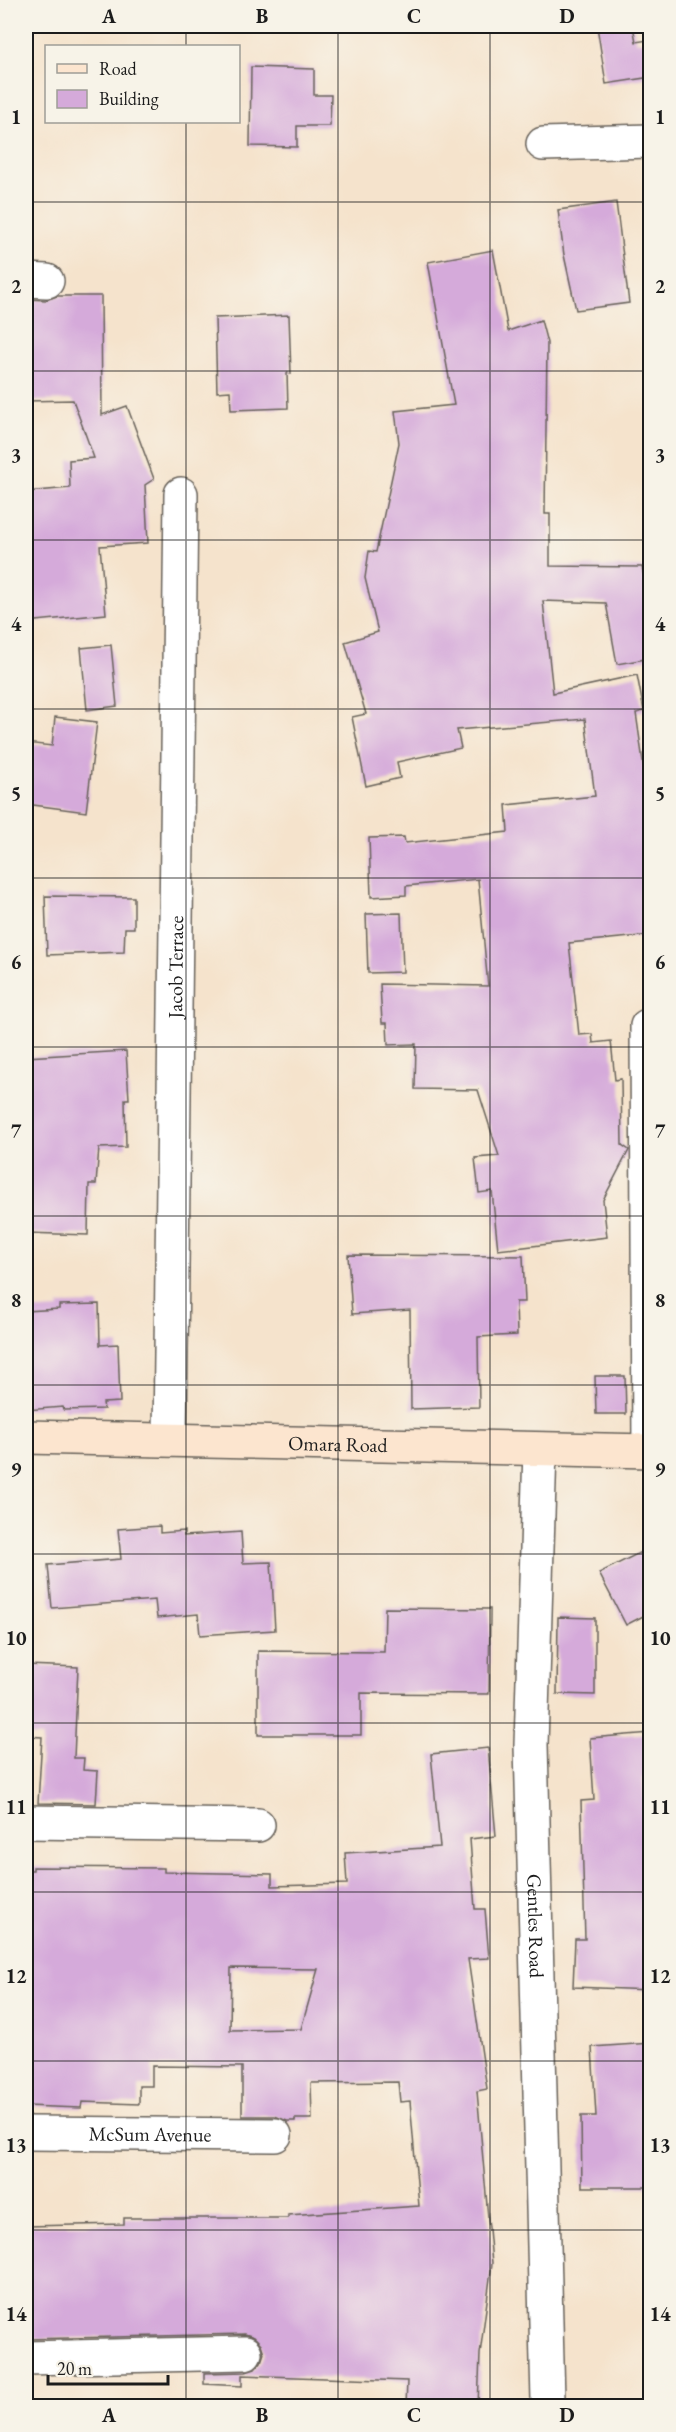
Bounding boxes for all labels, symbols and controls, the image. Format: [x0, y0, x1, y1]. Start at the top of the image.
text: A [101, 3, 117, 29]
text: B [256, 3, 268, 29]
text: C [407, 3, 421, 29]
text: D [559, 3, 575, 29]
legend [45, 45, 240, 123]
text: Road [99, 57, 138, 80]
text: Building [99, 87, 159, 110]
text: 1 [11, 104, 21, 130]
text: 1 [655, 104, 665, 130]
text: 2 [11, 273, 22, 299]
text: 2 [655, 273, 666, 299]
text: 3 [11, 442, 21, 468]
text: 3 [655, 442, 665, 468]
text: 4 [11, 611, 22, 637]
text: 4 [655, 611, 666, 637]
text: 5 [11, 780, 21, 806]
text: 5 [655, 780, 665, 806]
street label: Jacob Terrace [162, 915, 189, 1021]
text: 6 [11, 949, 22, 975]
text: 6 [655, 949, 666, 975]
text: 7 [11, 1118, 22, 1144]
text: 7 [655, 1118, 666, 1144]
text: 8 [11, 1287, 21, 1313]
text: 8 [655, 1287, 665, 1313]
street label: Omara Road [288, 1430, 389, 1458]
text: 9 [11, 1456, 22, 1482]
text: 9 [655, 1456, 666, 1482]
text: 10 [5, 1625, 27, 1651]
text: 10 [649, 1625, 671, 1651]
text: 11 [5, 1794, 27, 1820]
text: 11 [649, 1794, 671, 1820]
street label: Gentles Road [521, 1873, 550, 1979]
text: 12 [5, 1963, 27, 1989]
text: 12 [649, 1963, 671, 1989]
street label: McSum Avenue [89, 2121, 212, 2147]
text: 13 [5, 2132, 27, 2158]
text: 13 [649, 2132, 671, 2158]
text: 14 [5, 2301, 27, 2327]
text: 14 [649, 2301, 671, 2327]
scale bar [48, 2348, 168, 2386]
text: 20 m [57, 2357, 92, 2380]
text: A [101, 2402, 117, 2428]
text: B [256, 2402, 268, 2428]
text: C [407, 2402, 421, 2428]
text: D [559, 2402, 575, 2428]

